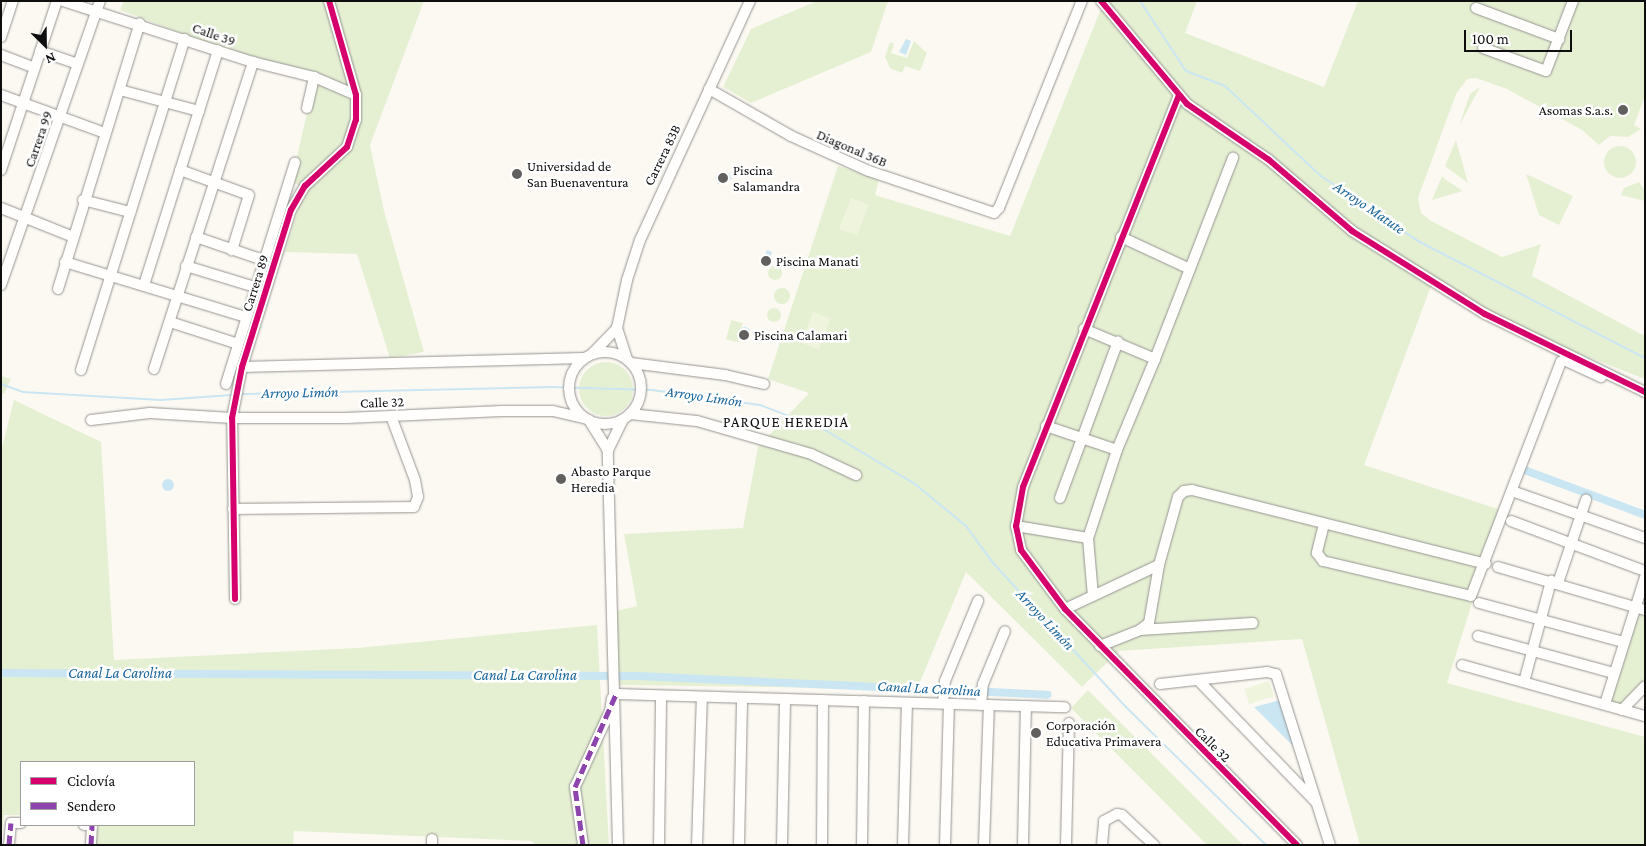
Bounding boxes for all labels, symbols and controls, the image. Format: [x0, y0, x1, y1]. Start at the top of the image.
street label: Calle 39 [190, 19, 238, 49]
north arrow [20, 20, 70, 70]
scale bar [1466, 20, 1574, 52]
text: 100 m [1472, 31, 1509, 47]
text: N [43, 50, 58, 68]
place label: Asomas S.a.s. [1539, 102, 1613, 118]
marker: Asomas S.a.s. [1617, 104, 1629, 116]
street label: Carrera 99 [21, 109, 55, 169]
street label: Carrera 83B [640, 122, 684, 188]
street label: Diagonal 36B [814, 126, 890, 170]
place label: Universidad de San Buenaventura [527, 158, 629, 190]
place label: Piscina Salamandra [733, 162, 800, 194]
marker: Universidad de San Buenaventura [511, 168, 523, 180]
marker: Piscina Salamandra [717, 172, 729, 184]
water label: Arroyo Matute [1330, 178, 1408, 238]
street label: Carrera 89 [238, 252, 272, 314]
place label: Piscina Manati [776, 253, 859, 269]
marker: Piscina Manati [760, 255, 772, 267]
place label: Piscina Calamari [754, 327, 847, 343]
marker: Piscina Calamari [738, 329, 750, 341]
water label: Arroyo Limón [261, 383, 339, 403]
water label: Arroyo Limón [665, 383, 743, 411]
street label: Calle 32 [360, 393, 404, 411]
district label: PARQUE HEREDIA [721, 414, 851, 432]
place label: Abasto Parque Heredia [571, 463, 651, 496]
marker: Abasto Parque Heredia [555, 473, 567, 485]
water label: Arroyo Limón [1012, 586, 1078, 654]
water label: Canal La Carolina [68, 665, 172, 683]
water label: Canal La Carolina [473, 667, 577, 685]
water label: Canal La Carolina [877, 677, 981, 701]
place label: Corporación Educativa Primavera [1046, 717, 1161, 750]
street label: Calle 32 [1191, 722, 1235, 766]
marker: Corporación Educativa Primavera [1030, 727, 1042, 739]
legend [20, 761, 195, 826]
text: Ciclovía [67, 773, 115, 789]
text: Sendero [67, 798, 116, 814]

